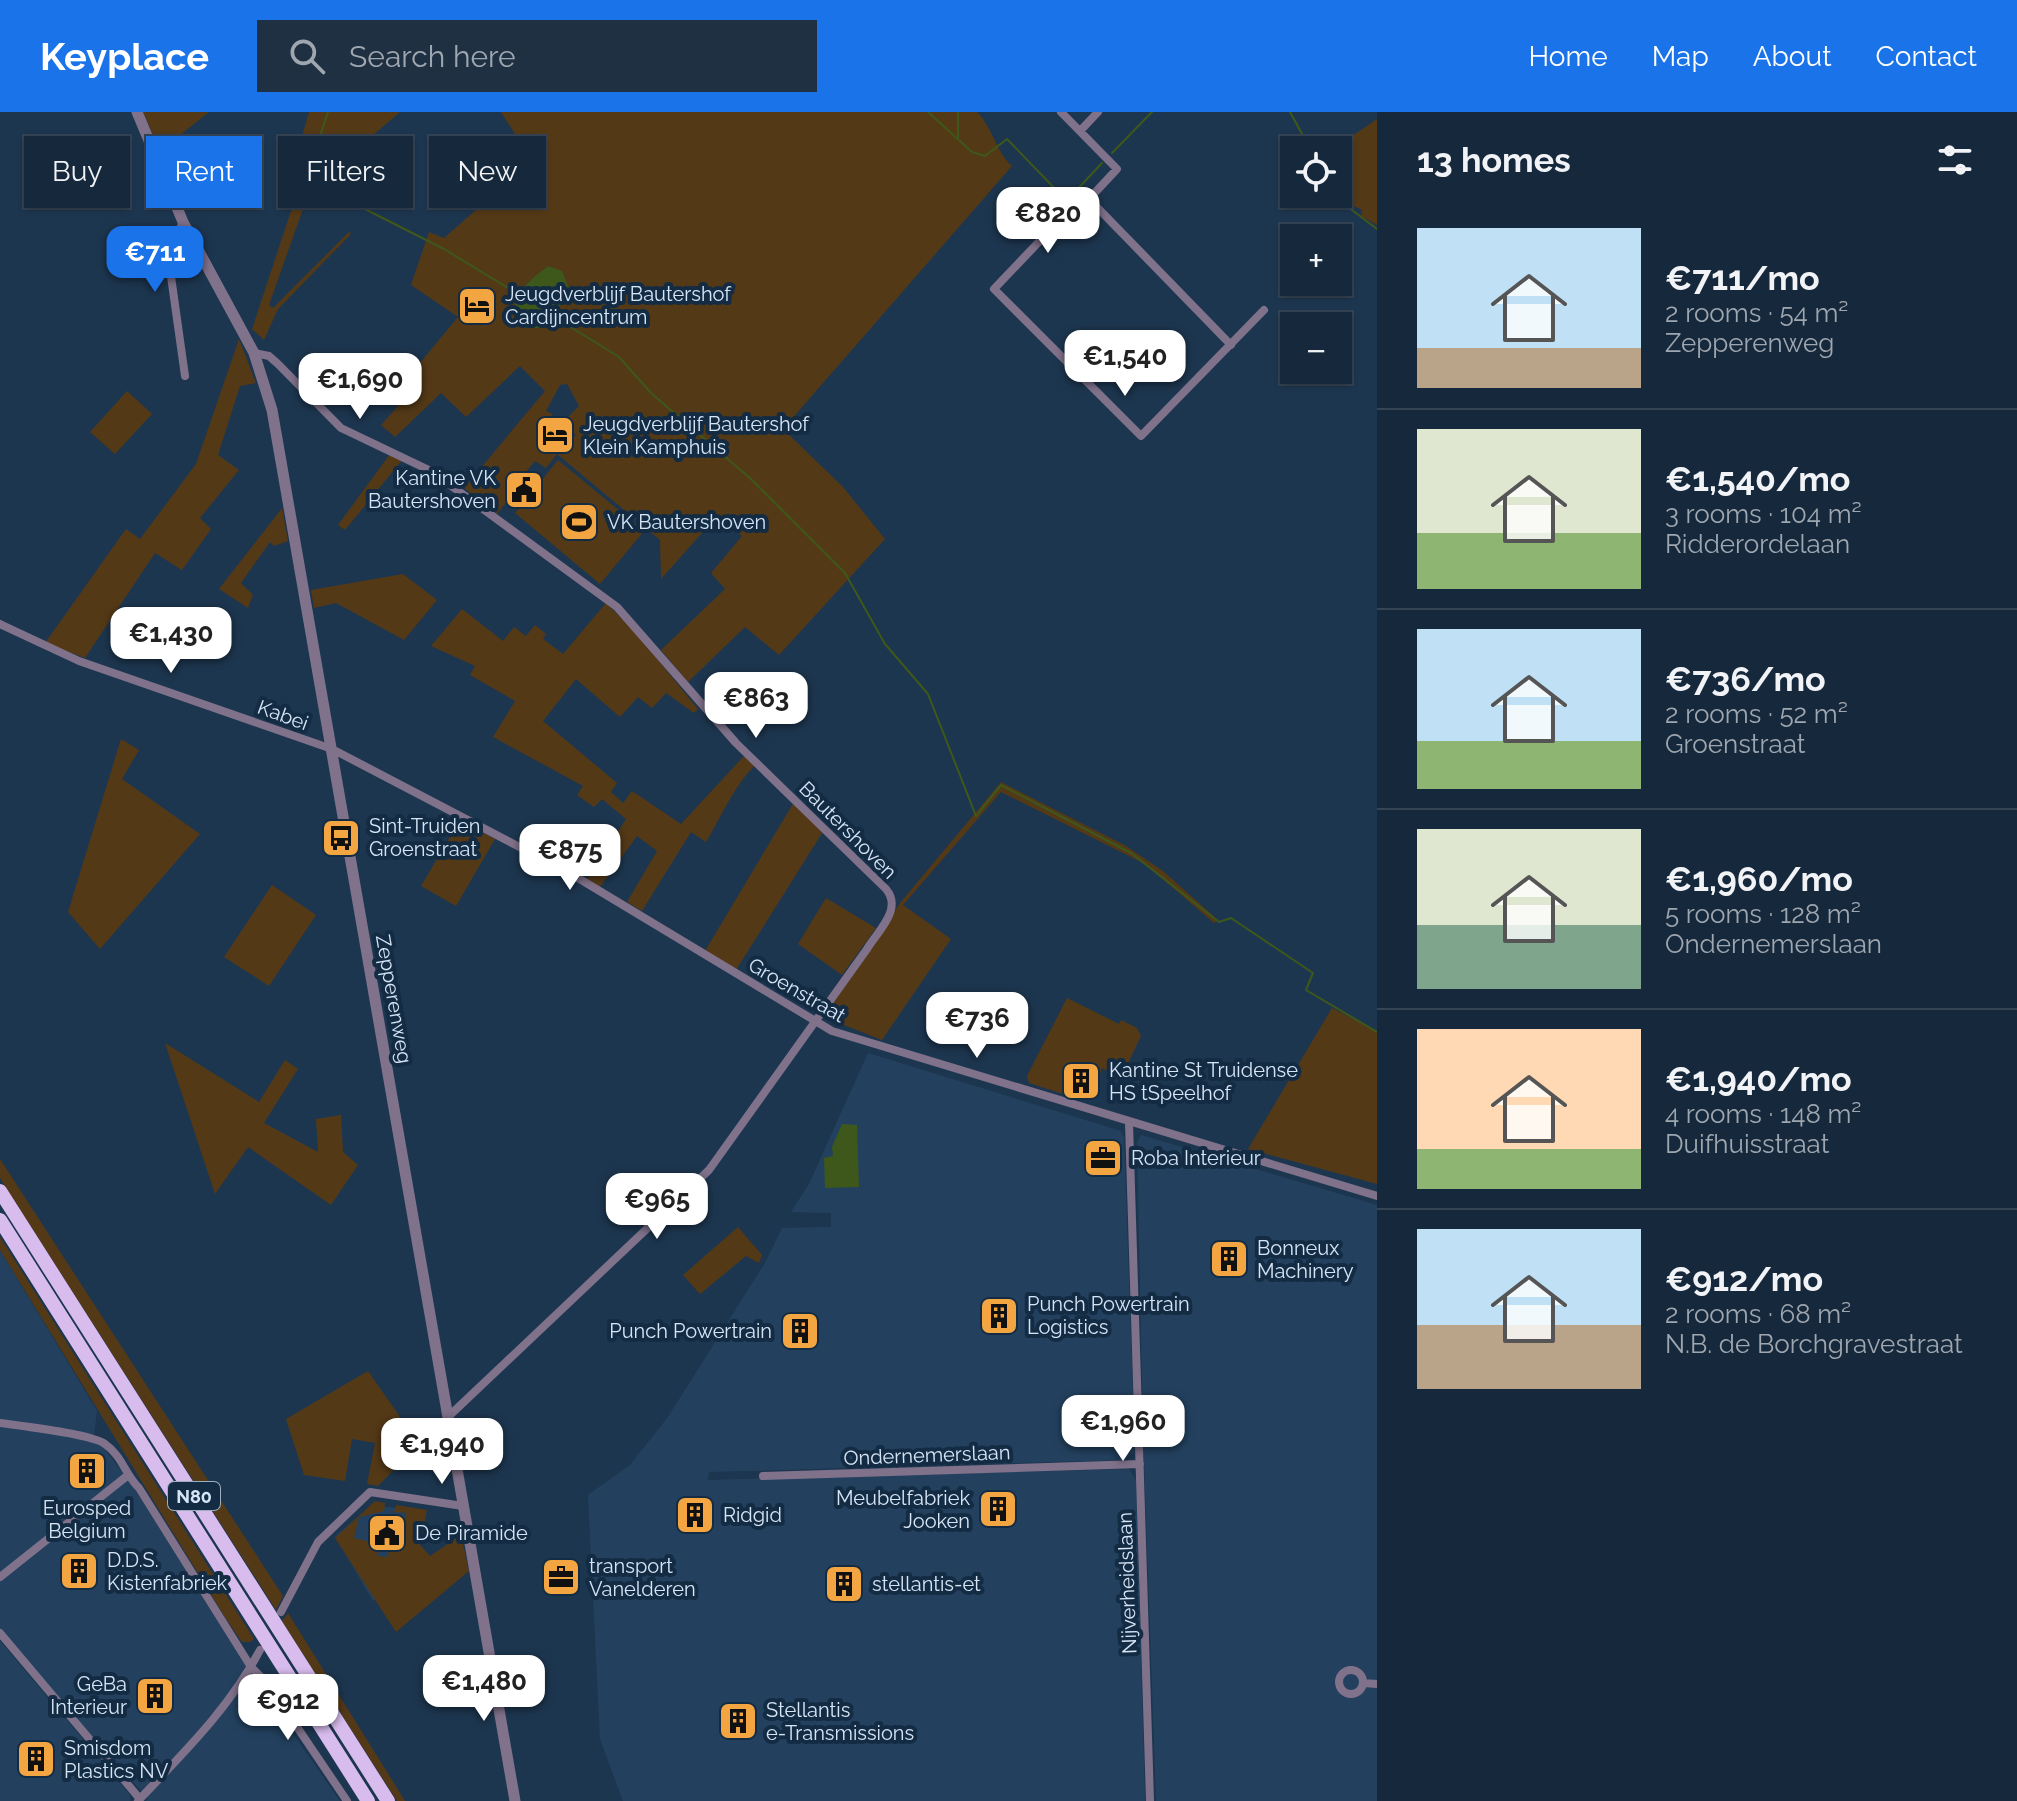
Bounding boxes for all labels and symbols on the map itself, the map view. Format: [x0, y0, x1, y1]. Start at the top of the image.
pin: €820 [1001, 187, 1095, 255]
pin: €711 [108, 226, 202, 294]
place label: Jeugdverblijf Bautershof Cardijncentrum [505, 282, 732, 329]
hotel icon: Jeugdverblijf Bautershof Cardijncentrum [456, 285, 498, 327]
pin: €1,540 [1060, 330, 1190, 398]
pin: €1,690 [295, 353, 425, 421]
place label: Jeugdverblijf Bautershof Klein Kamphuis [583, 412, 810, 459]
hotel icon: Jeugdverblijf Bautershof Klein Kamphuis [534, 414, 576, 456]
place label: Kantine VK Bautershoven [368, 466, 496, 513]
public building icon: Kantine VK Bautershoven [503, 469, 545, 511]
sports icon: VK Bautershoven [558, 501, 600, 543]
place label: VK Bautershoven [607, 510, 766, 534]
pin: €1,430 [106, 607, 236, 675]
pin: €863 [709, 672, 803, 740]
street label: Kabei [254, 695, 312, 735]
street label: Bautershoven [794, 776, 902, 884]
place label: Sint-Truiden Groenstraat [369, 814, 480, 861]
bus stop icon: Sint-Truiden Groenstraat [320, 817, 362, 859]
pin: €875 [523, 824, 617, 892]
street label: Zepperenweg [371, 933, 417, 1065]
street label: Groenstraat [744, 953, 850, 1028]
pin: €736 [930, 992, 1024, 1060]
place label: Kantine St Truidense HS tSpeelhof [1109, 1058, 1298, 1105]
building icon: Kantine St Truidense HS tSpeelhof [1060, 1060, 1102, 1102]
office icon: Roba Interieur [1082, 1137, 1124, 1179]
place label: Roba Interieur [1131, 1146, 1261, 1170]
pin: €965 [610, 1173, 704, 1241]
place label: Bonneux Machinery [1257, 1236, 1354, 1283]
building icon: Bonneux Machinery [1208, 1238, 1250, 1280]
place label: Punch Powertrain Logistics [1027, 1292, 1190, 1339]
building icon: Punch Powertrain Logistics [978, 1295, 1020, 1337]
building icon: Punch Powertrain [779, 1310, 821, 1352]
place label: Punch Powertrain [609, 1319, 772, 1343]
pin: €1,960 [1058, 1395, 1188, 1463]
pin: €1,940 [377, 1418, 507, 1486]
street label: Ondernemerslaan [843, 1440, 1011, 1470]
building icon: Eurosped Belgium [66, 1450, 108, 1492]
road number: N80 [168, 1482, 220, 1510]
place label: Meubelfabriek Jooken [836, 1486, 970, 1533]
building icon: Meubelfabriek Jooken [977, 1488, 1019, 1530]
building icon: Ridgid [674, 1494, 716, 1536]
place label: Eurosped Belgium [43, 1496, 131, 1543]
place label: Ridgid [723, 1503, 782, 1527]
public building icon: De Piramide [366, 1512, 408, 1554]
street label: Nijverheidslaan [1113, 1512, 1141, 1654]
place label: De Piramide [415, 1521, 528, 1545]
place label: D.D.S. Kistenfabriek [107, 1548, 228, 1595]
building icon: D.D.S. Kistenfabriek [58, 1550, 100, 1592]
place label: transport Vanelderen [589, 1554, 696, 1601]
office icon: transport Vanelderen [540, 1556, 582, 1598]
building icon: stellantis-et [823, 1563, 865, 1605]
place label: stellantis-et [872, 1572, 981, 1596]
pin: €1,480 [419, 1655, 549, 1723]
place label: GeBa Interieur [50, 1672, 127, 1719]
pin: €912 [241, 1674, 335, 1742]
building icon: GeBa Interieur [134, 1675, 176, 1717]
place label: Stellantis e-Transmissions [766, 1698, 914, 1745]
building icon: Stellantis e-Transmissions [717, 1700, 759, 1742]
place label: Smisdom Plastics NV [64, 1736, 169, 1783]
building icon: Smisdom Plastics NV [15, 1738, 57, 1780]

